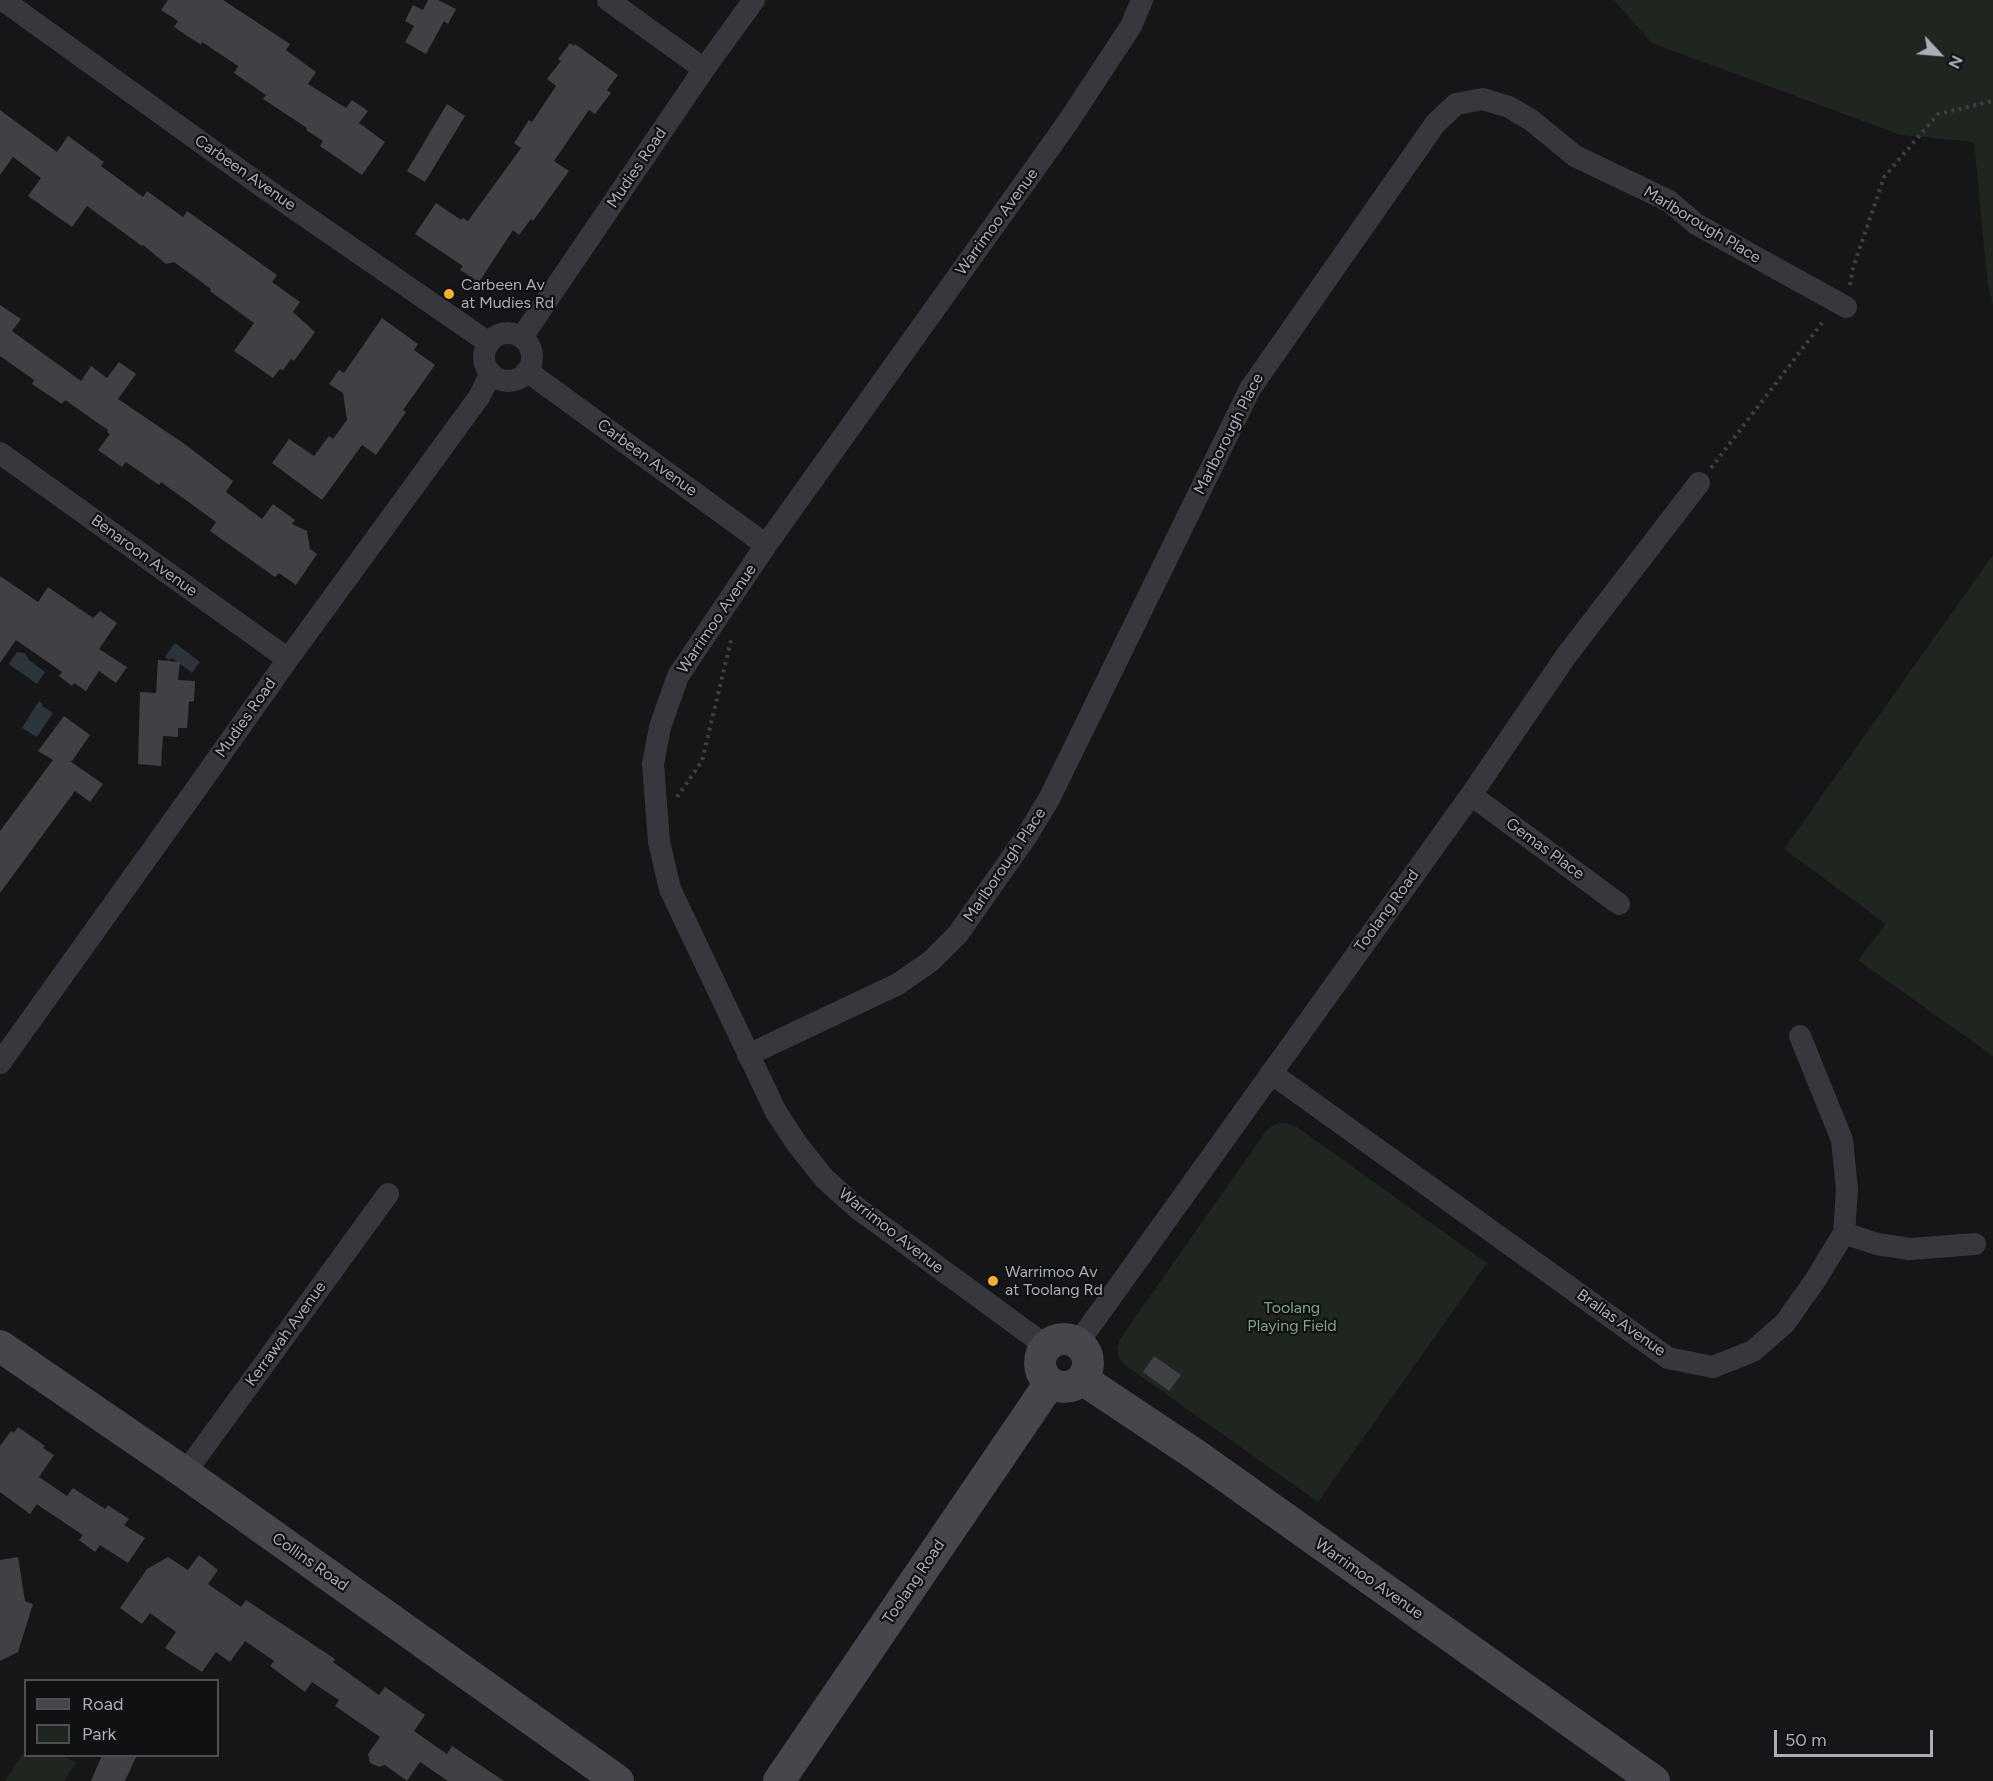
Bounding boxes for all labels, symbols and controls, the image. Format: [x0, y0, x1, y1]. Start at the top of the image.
north arrow [1909, 24, 1969, 84]
text: N [1944, 52, 1967, 72]
street label: Mudies Road [603, 124, 671, 212]
street label: Carbeen Avenue [191, 131, 299, 215]
street label: Warrimoo Avenue [952, 165, 1042, 279]
street label: Marlborough Place [1640, 182, 1764, 268]
place label: Carbeen Av at Mudies Rd [461, 275, 554, 313]
marker: Carbeen Av at Mudies Rd [442, 287, 456, 301]
street label: Marlborough Place [1190, 370, 1268, 498]
street label: Carbeen Avenue [593, 415, 701, 501]
street label: Benaroon Avenue [87, 511, 201, 601]
street label: Warrimoo Avenue [673, 561, 761, 677]
street label: Mudies Road [212, 675, 280, 761]
street label: Marlborough Place [960, 804, 1050, 926]
street label: Gemas Place [1502, 814, 1588, 884]
street label: Toolang Road [1351, 866, 1423, 956]
street label: Warrimoo Avenue [835, 1184, 947, 1278]
place label: Warrimoo Av at Toolang Rd [1005, 1262, 1103, 1300]
marker: Warrimoo Av at Toolang Rd [986, 1274, 1000, 1288]
street label: Kerrawah Avenue [242, 1278, 330, 1390]
street label: Brallas Avenue [1573, 1285, 1669, 1361]
park label: Toolang Playing Field [1247, 1298, 1337, 1336]
street label: Collins Road [268, 1529, 352, 1595]
street label: Warrimoo Avenue [1311, 1535, 1427, 1623]
street label: Toolang Road [879, 1536, 949, 1628]
legend [24, 1679, 219, 1757]
text: Road [82, 1693, 123, 1715]
scale bar [1777, 1718, 1936, 1756]
text: Park [82, 1723, 116, 1745]
text: 50 m [1785, 1729, 1827, 1751]

